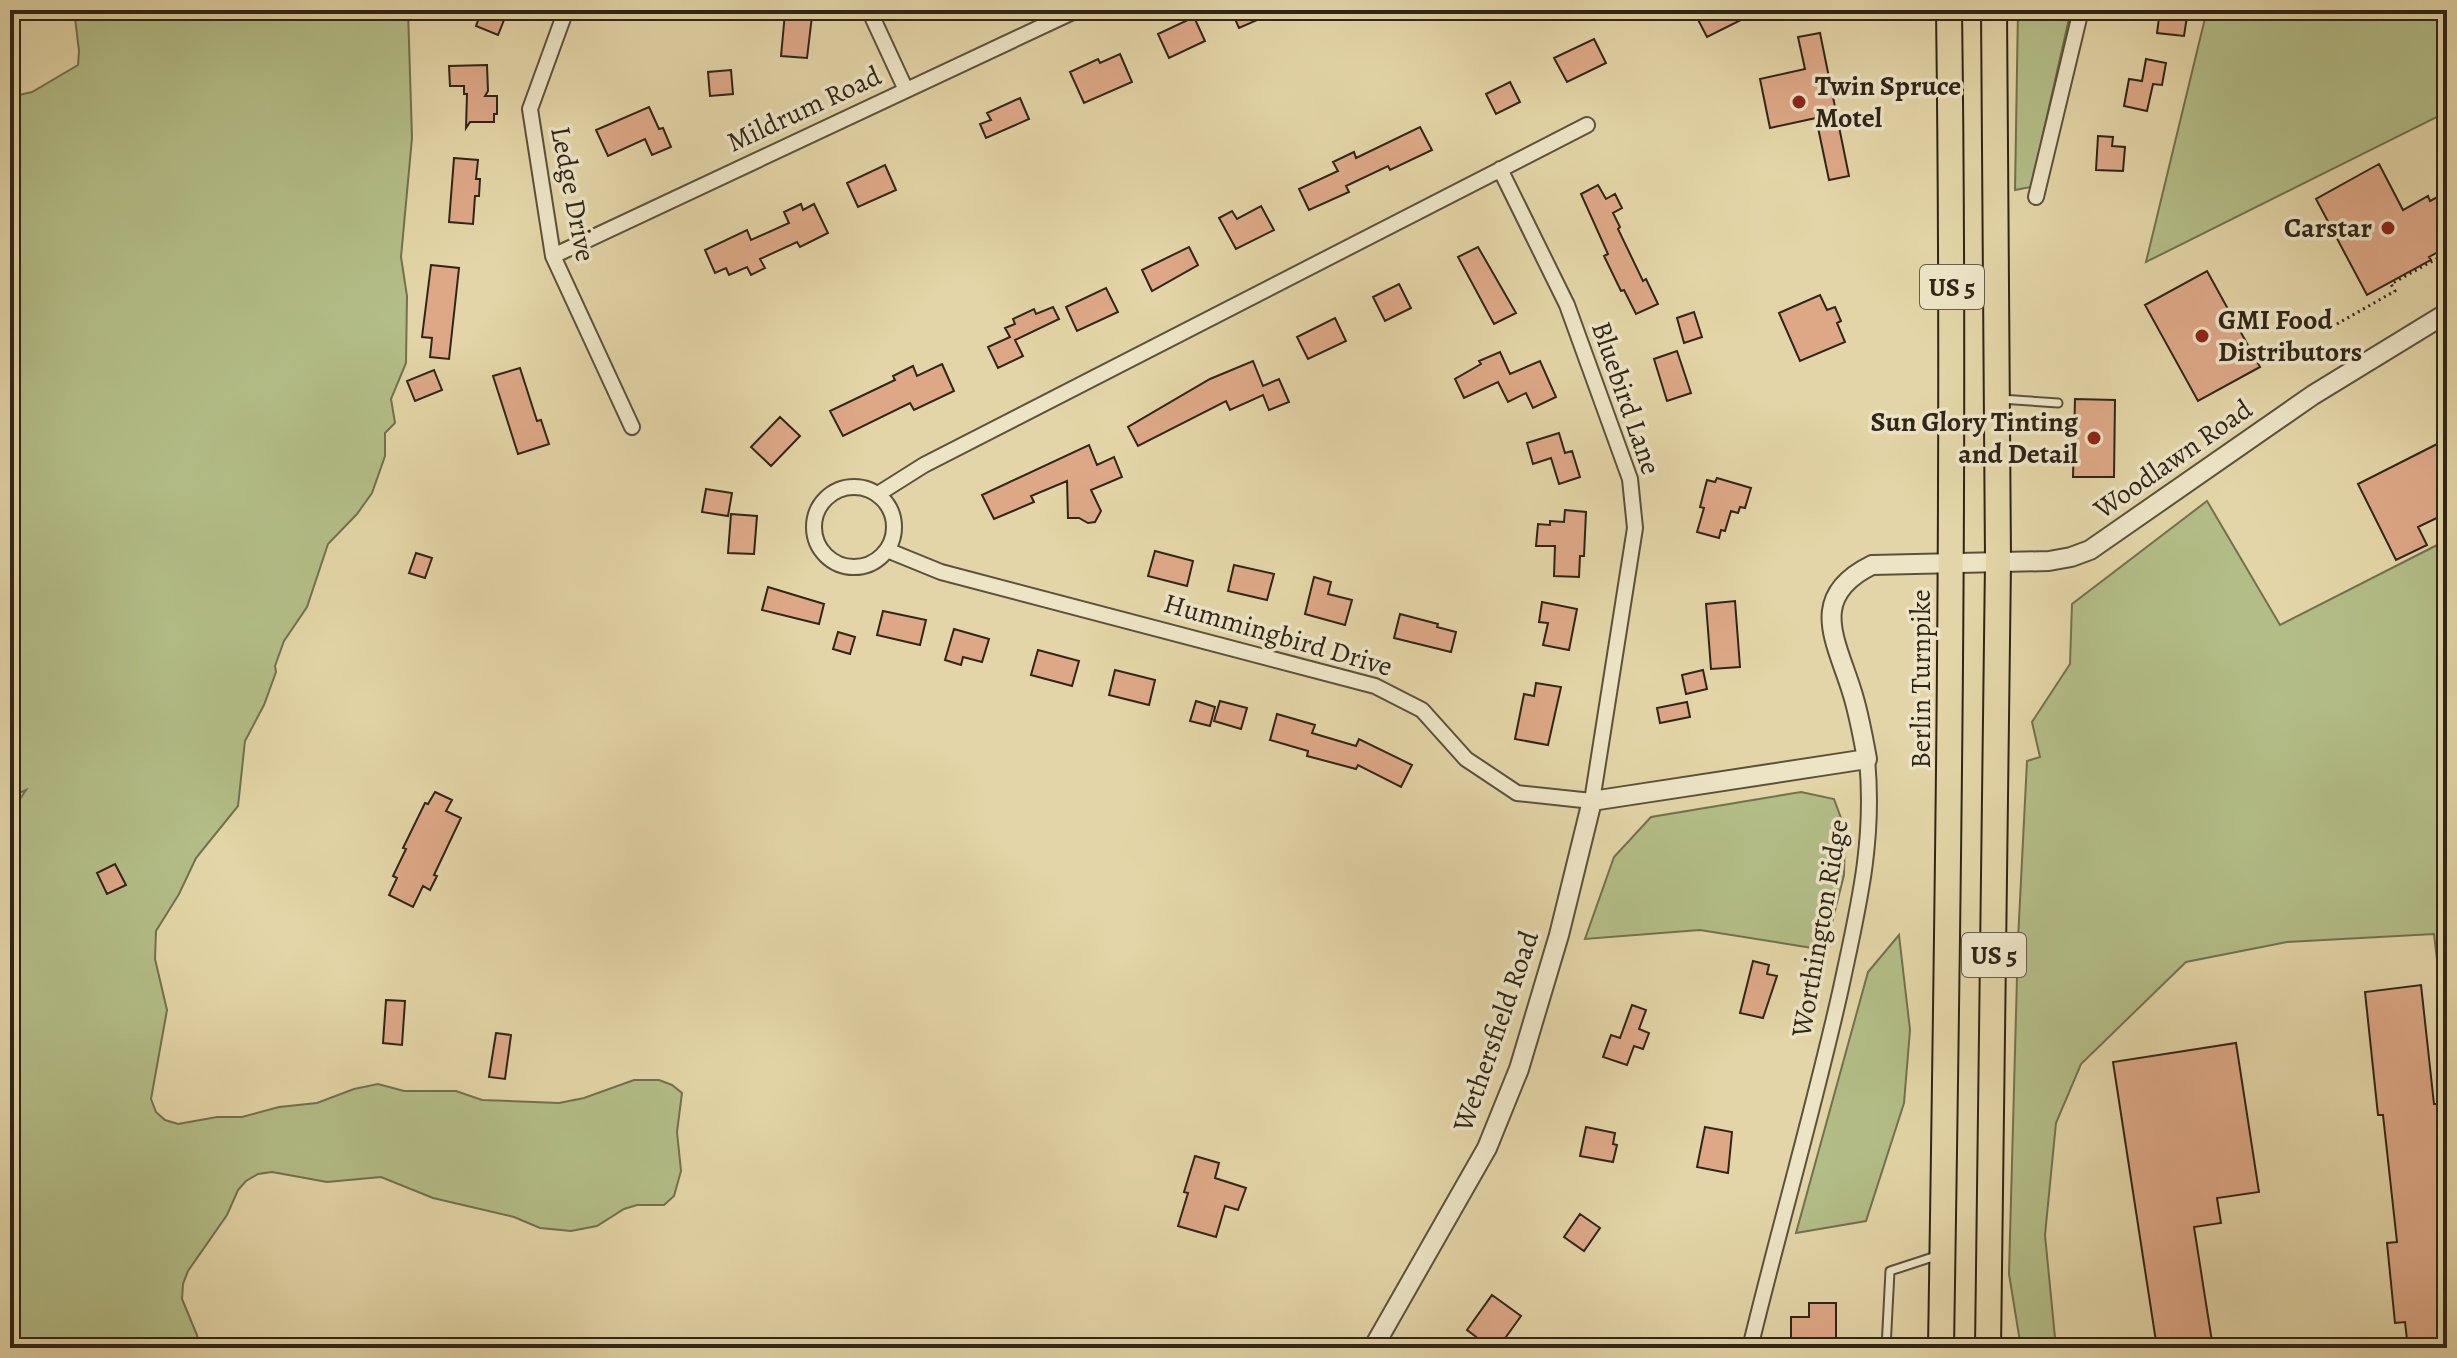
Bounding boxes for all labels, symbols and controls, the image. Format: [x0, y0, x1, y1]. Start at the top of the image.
street label: Mildrum Road [721, 56, 888, 161]
place label: Twin Spruce Motel [1815, 67, 1961, 137]
marker: Twin Spruce Motel [1790, 93, 1808, 111]
street label: Ledge Drive [541, 123, 605, 265]
place label: Carstar [2284, 209, 2372, 247]
marker: Carstar [2379, 219, 2397, 237]
road number: US 5 [1920, 265, 1984, 309]
place label: GMI Food Distributors [2218, 301, 2362, 371]
street label: Bluebird Lane [1582, 316, 1670, 480]
marker: GMI Food Distributors [2193, 327, 2211, 345]
street label: Woodlawn Road [2085, 390, 2261, 528]
place label: Sun Glory Tinting and Detail [1870, 403, 2079, 473]
marker: Sun Glory Tinting and Detail [2085, 429, 2103, 447]
street label: Hummingbird Drive [1159, 584, 1397, 686]
street label: Berlin Turnpike [1902, 589, 1940, 769]
street label: Worthington Ridge [1782, 816, 1858, 1041]
street label: Wethersfield Road [1444, 925, 1548, 1137]
road number: US 5 [1962, 933, 2026, 977]

